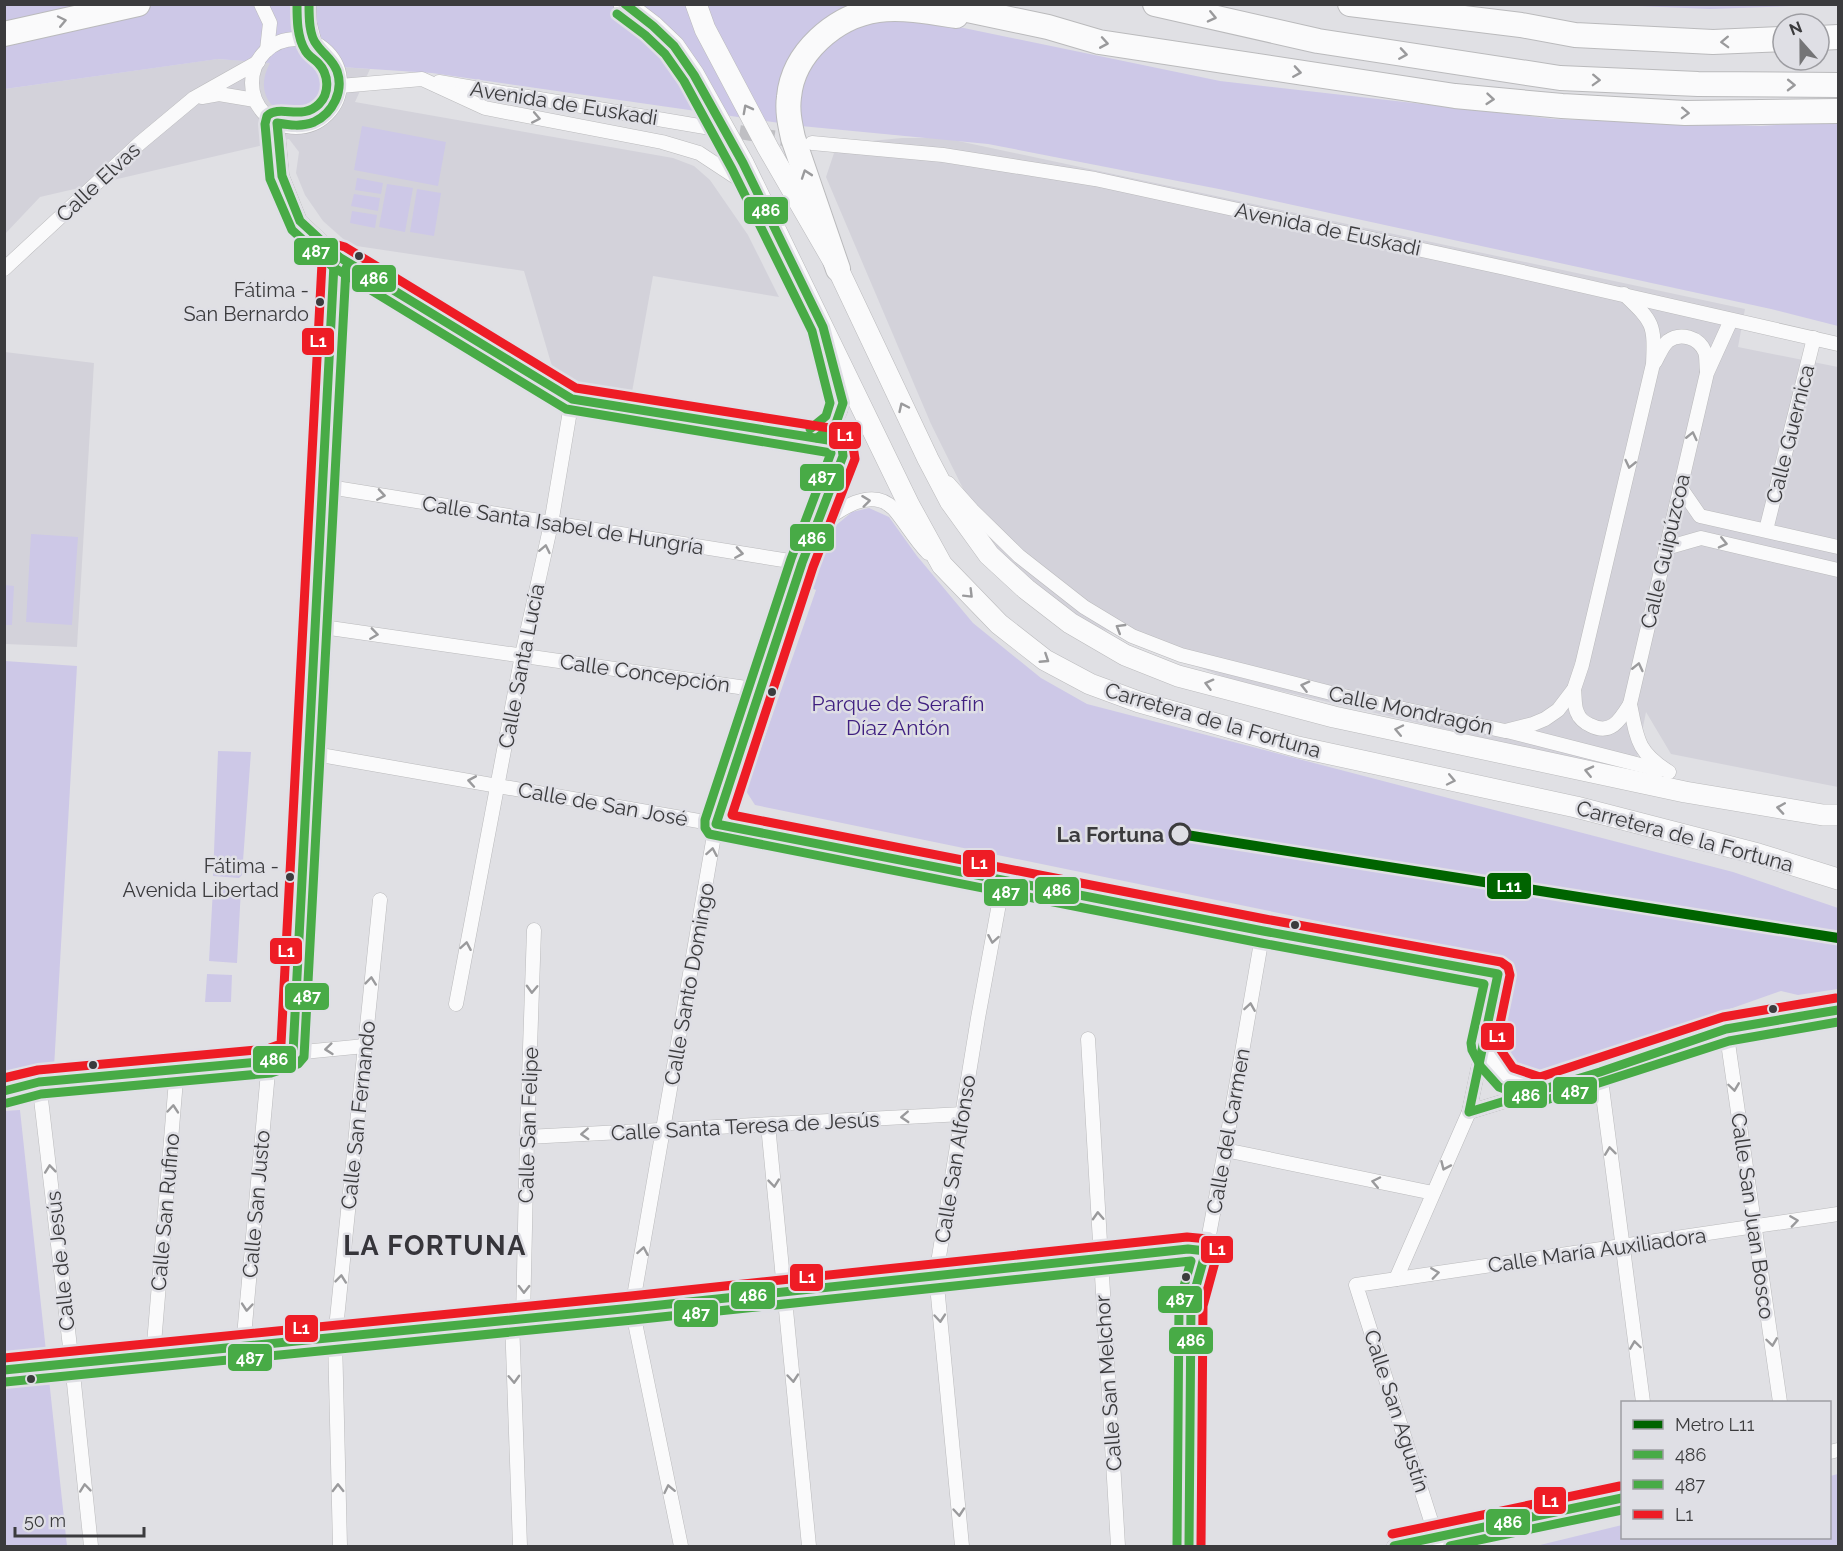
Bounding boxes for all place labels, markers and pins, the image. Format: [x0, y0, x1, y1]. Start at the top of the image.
unlabelled marker [353, 250, 365, 262]
place label: Fátima - San Bernardo [183, 278, 309, 326]
marker: Fátima - San Bernardo [314, 296, 326, 308]
unlabelled marker [766, 686, 778, 698]
place label: La Fortuna [1057, 822, 1164, 847]
marker: La Fortuna [1169, 823, 1191, 845]
place label: Fátima - Avenida Libertad [122, 854, 279, 902]
marker: Fátima - Avenida Libertad [284, 871, 296, 883]
unlabelled marker [1289, 919, 1301, 931]
unlabelled marker [1767, 1003, 1779, 1015]
unlabelled marker [87, 1059, 99, 1071]
unlabelled marker [1180, 1271, 1192, 1283]
unlabelled marker [25, 1373, 37, 1385]

